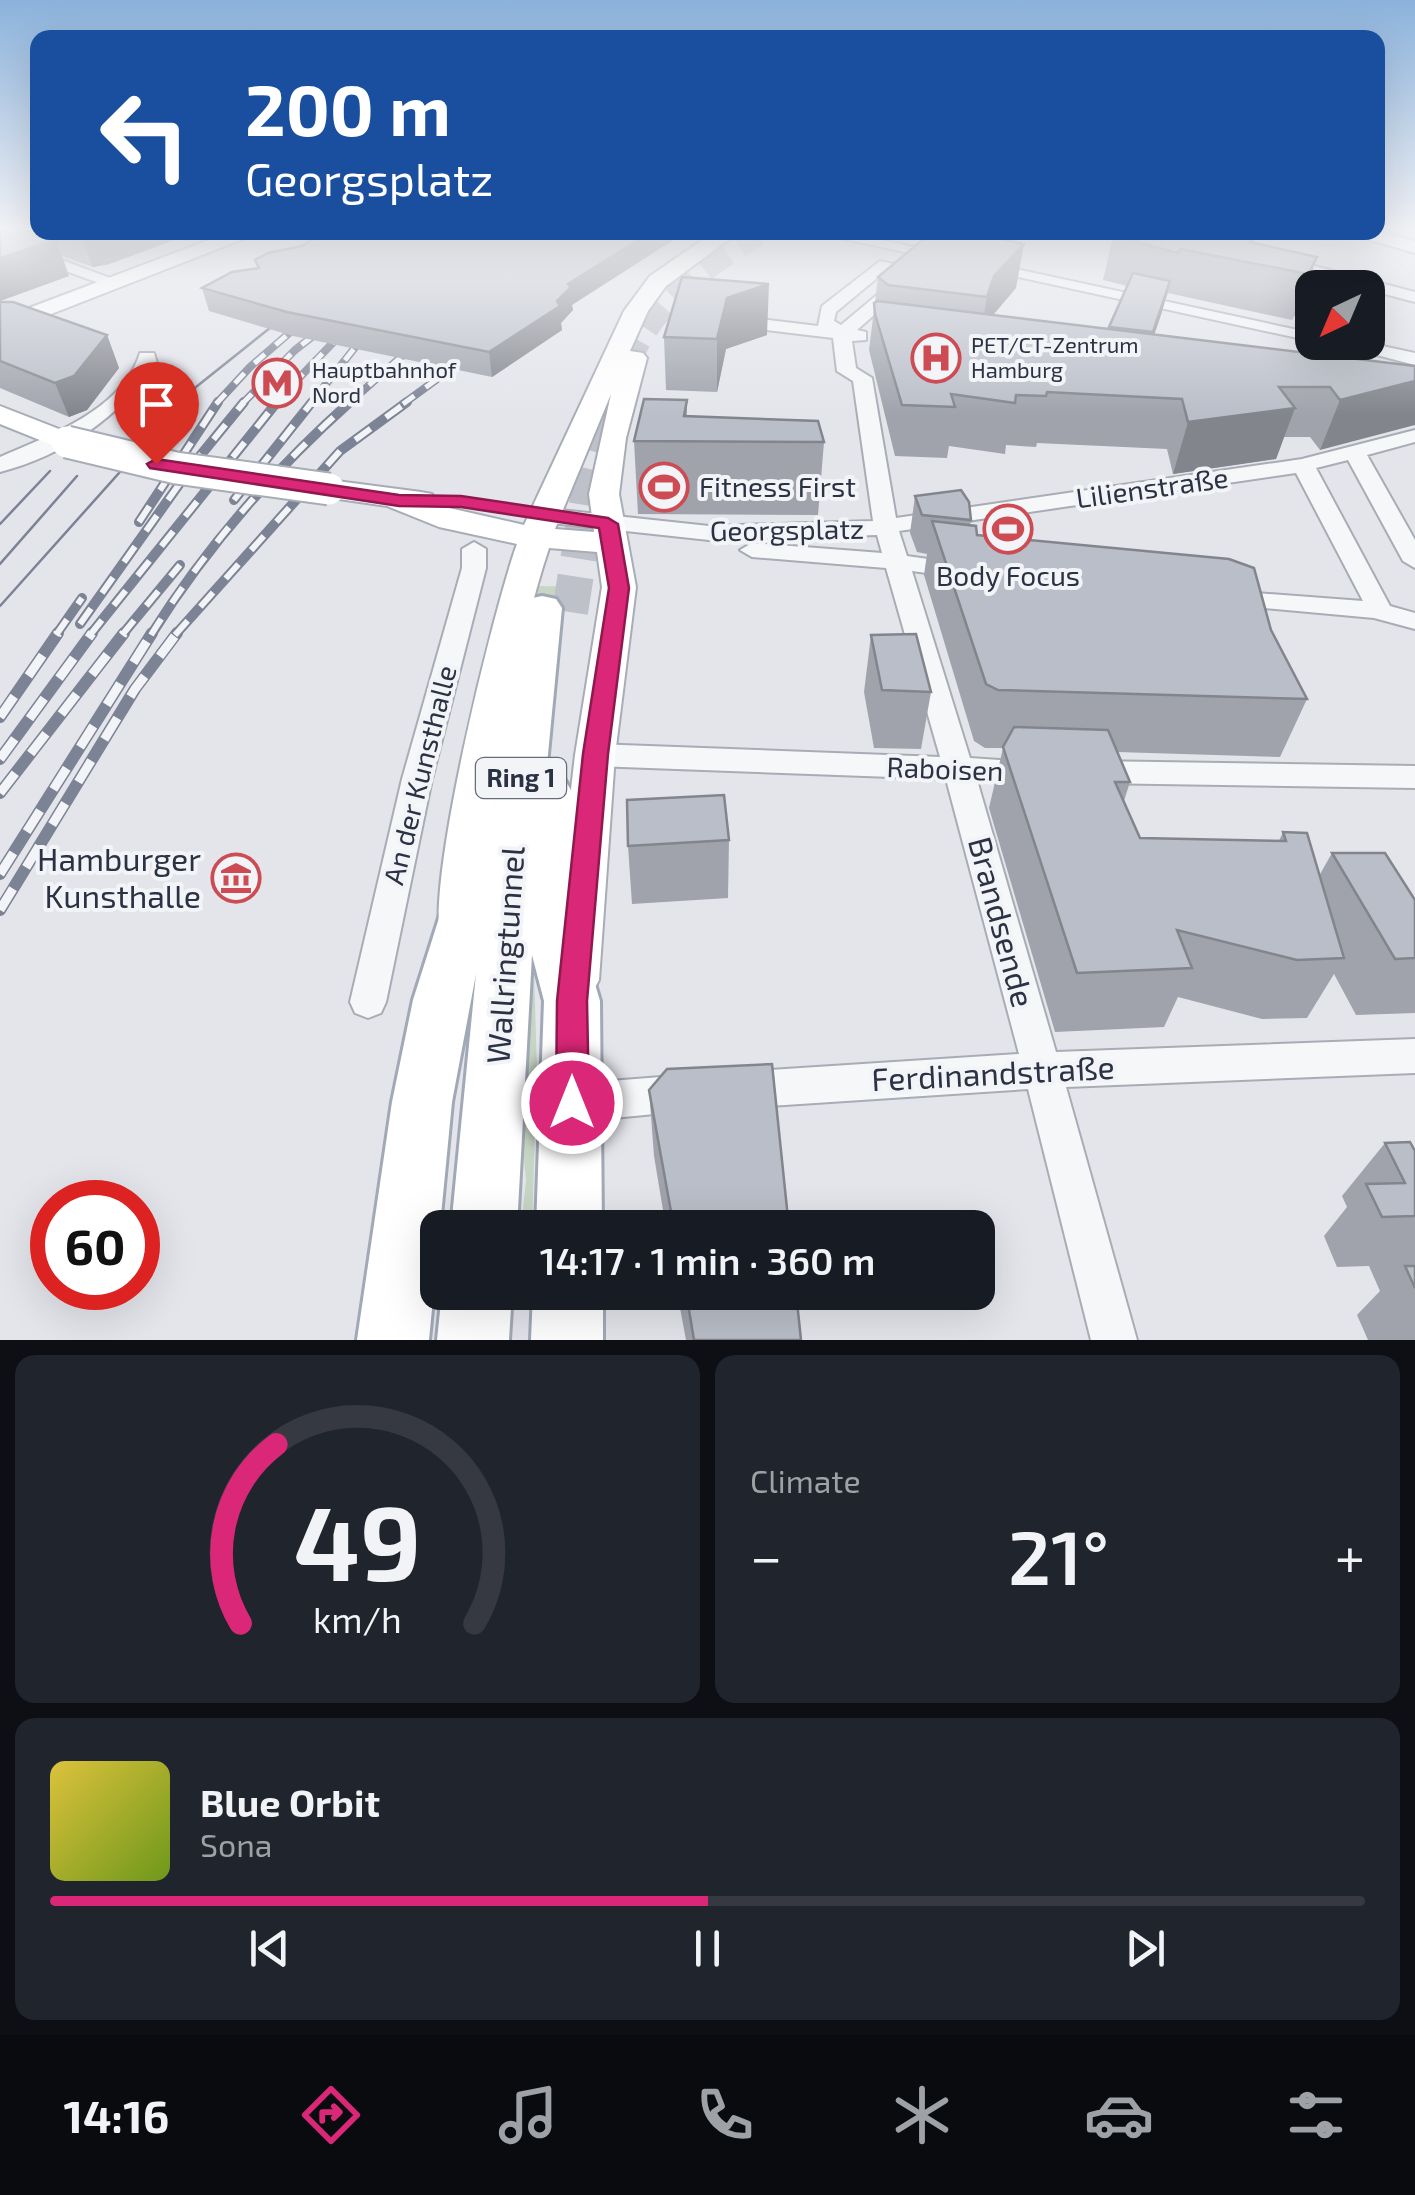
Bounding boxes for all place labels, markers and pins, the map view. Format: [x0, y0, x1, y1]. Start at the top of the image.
place label: PET/CT-Zentrum Hamburg [971, 331, 1139, 382]
hospital icon: PET/CT-Zentrum Hamburg [910, 332, 962, 384]
place label: Hauptbahnhof Nord [312, 356, 457, 407]
metro station icon: Hauptbahnhof Nord [251, 357, 303, 409]
pin [114, 362, 199, 465]
sports icon: Fitness First [638, 461, 690, 513]
place label: Fitness First [699, 469, 856, 503]
sports icon: Body Focus [982, 503, 1034, 555]
place label: Body Focus [936, 558, 1080, 592]
place label: Hamburger Kunsthalle [37, 839, 201, 914]
museum icon: Hamburger Kunsthalle [210, 852, 262, 904]

